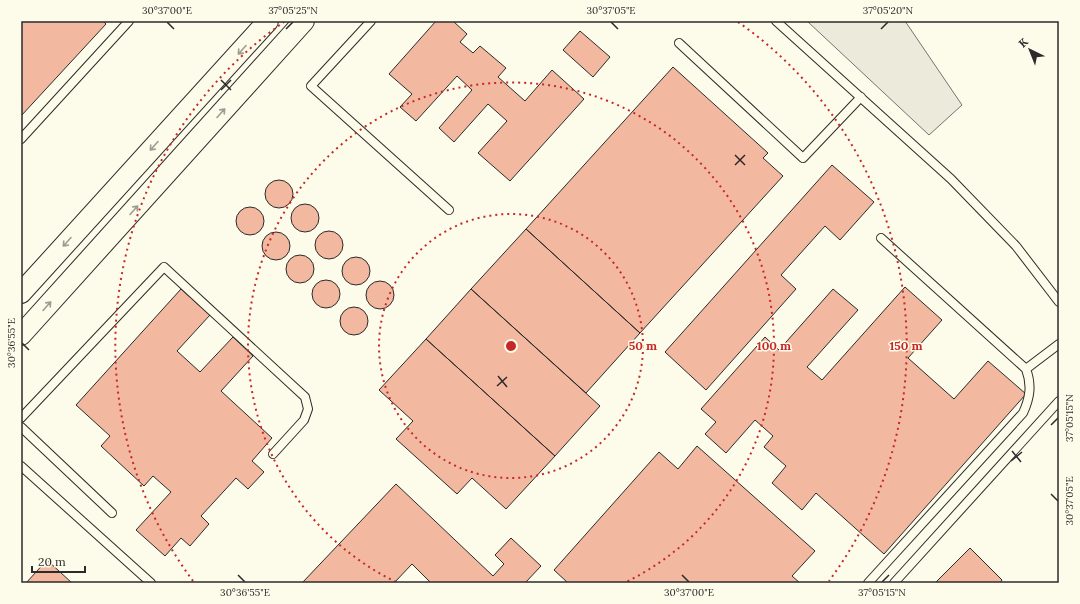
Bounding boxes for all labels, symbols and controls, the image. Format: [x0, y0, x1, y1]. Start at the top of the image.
text: 30°37'00"E [142, 4, 192, 17]
text: 37°05'25"N [268, 4, 318, 17]
text: 30°37'05"E [586, 4, 636, 17]
text: 37°05'20"N [863, 4, 914, 17]
north arrow [1010, 30, 1050, 70]
text: K [1016, 35, 1031, 50]
one-way arrow [237, 45, 247, 55]
one-way arrow [216, 108, 226, 118]
one-way arrow [150, 141, 159, 151]
one-way arrow [129, 205, 138, 215]
one-way arrow [62, 237, 72, 247]
one-way arrow [42, 301, 52, 311]
text: 30°36'55"E [5, 318, 18, 368]
text: 50 m [629, 338, 657, 353]
text: 100 m [757, 338, 791, 353]
text: 150 m [889, 338, 923, 353]
centre of rings [504, 339, 518, 353]
text: 37°05'15"N [1063, 394, 1076, 442]
text: 30°37'05"E [1063, 476, 1076, 526]
scale bar [32, 548, 85, 574]
text: 20 m [38, 554, 66, 569]
text: 30°36'55"E [220, 586, 270, 599]
text: 30°37'00"E [664, 586, 714, 599]
text: 37°05'15"N [858, 586, 906, 599]

